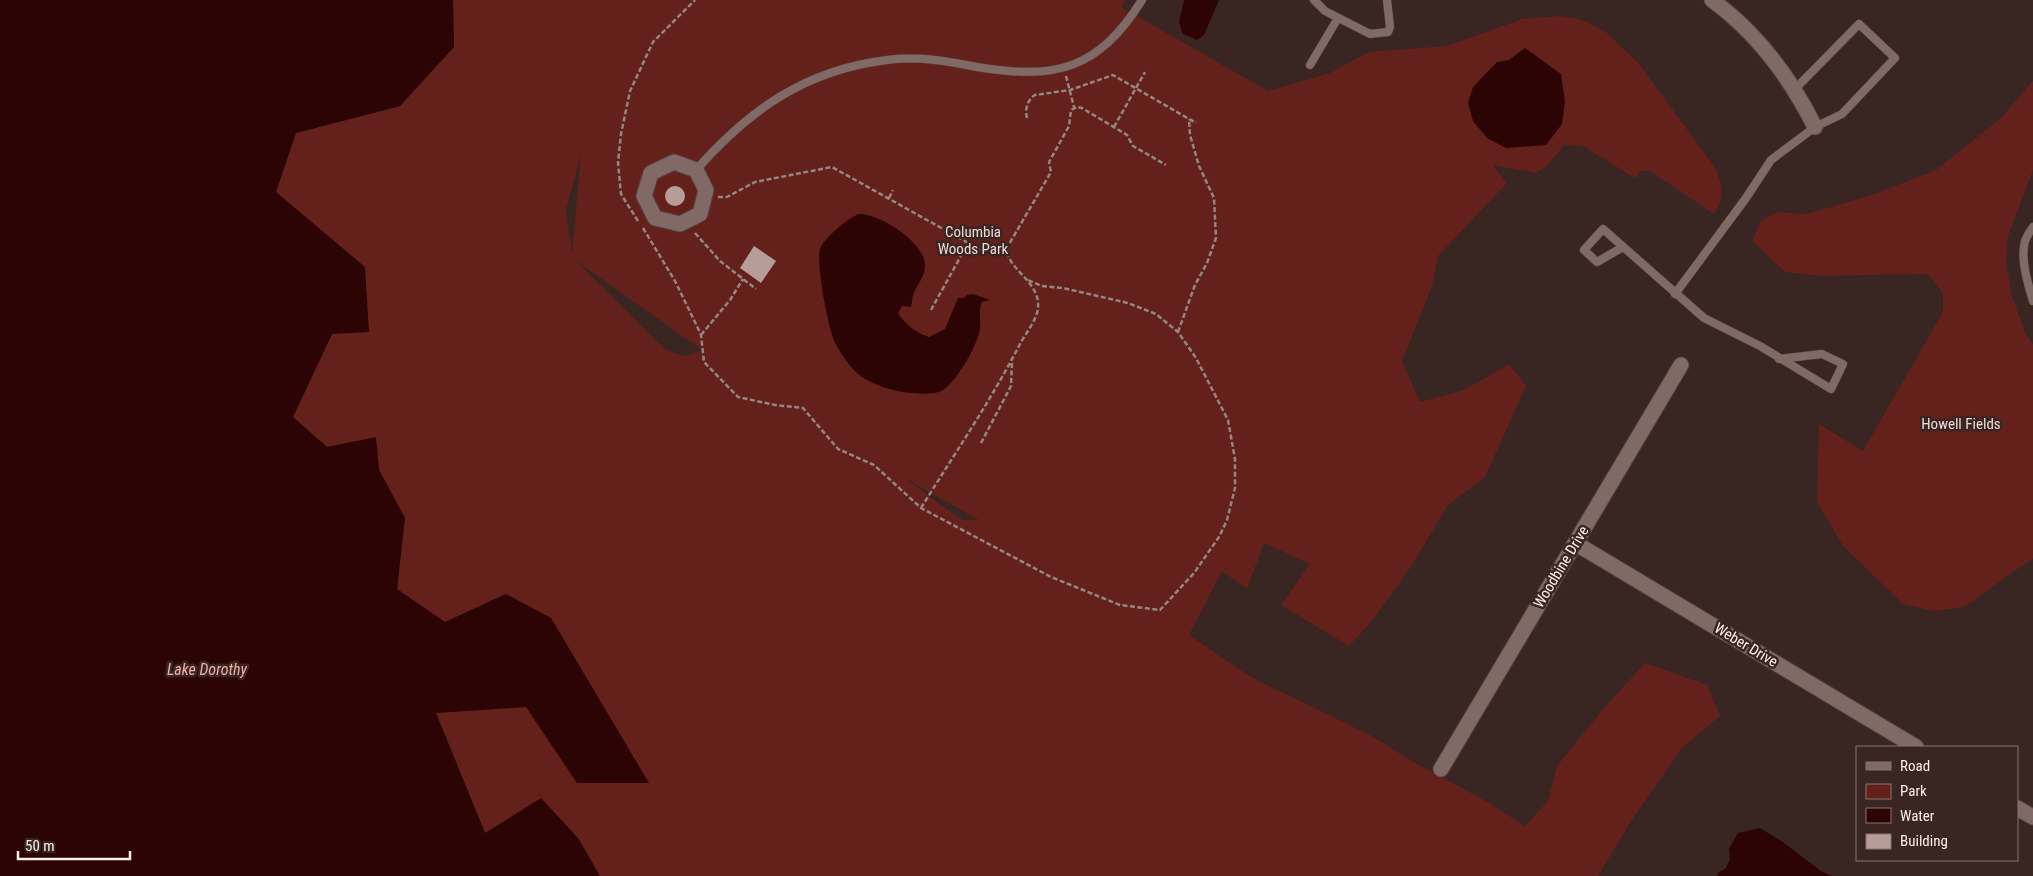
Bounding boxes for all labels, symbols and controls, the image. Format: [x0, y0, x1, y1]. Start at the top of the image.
park label: Columbia Woods Park [938, 223, 1009, 258]
park label: Howell Fields [1921, 415, 2001, 433]
street label: Woodbine Drive [1530, 523, 1592, 611]
street label: Weber Drive [1711, 619, 1781, 671]
water label: Lake Dorothy [167, 660, 248, 679]
legend [1856, 746, 2018, 861]
text: Road [1900, 757, 1930, 775]
text: Park [1900, 782, 1927, 800]
text: Water [1900, 807, 1935, 825]
scale bar [18, 828, 130, 860]
text: Building [1900, 832, 1948, 850]
text: 50 m [25, 837, 55, 855]

